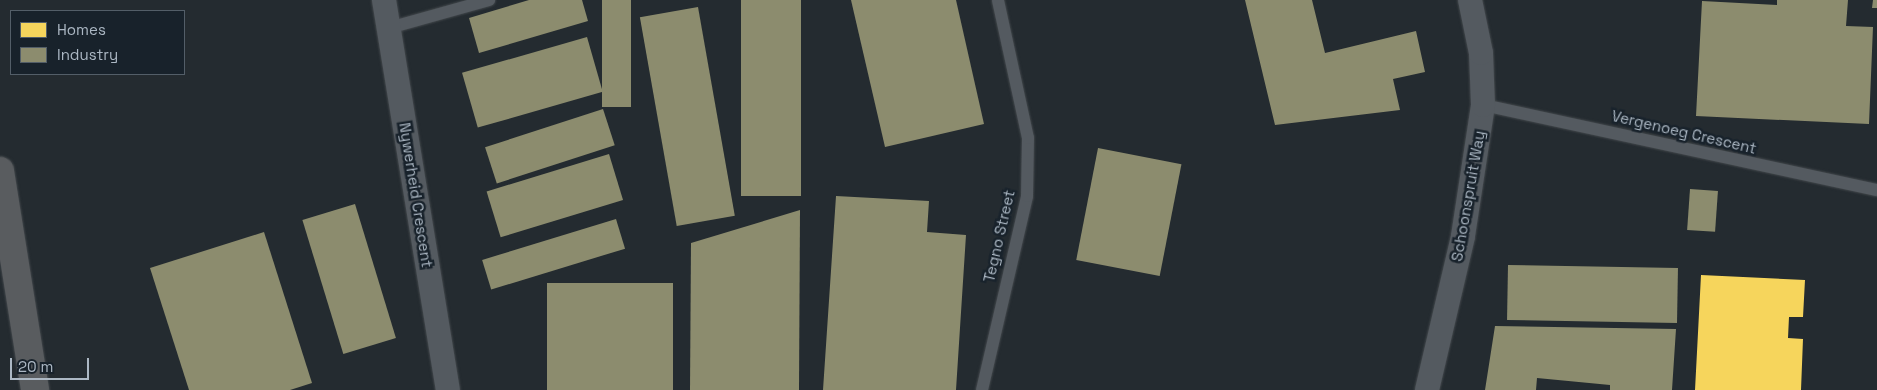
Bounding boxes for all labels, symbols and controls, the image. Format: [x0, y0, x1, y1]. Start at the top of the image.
legend [10, 10, 185, 75]
text: Homes [57, 20, 106, 39]
text: Industry [57, 45, 118, 64]
street label: Vergenoeg Crescent [1610, 107, 1758, 157]
street label: Nywerheid Crescent [396, 121, 436, 269]
street label: Schoonspruit Way [1448, 129, 1488, 263]
street label: Tegno Street [980, 188, 1018, 284]
scale bar [12, 348, 91, 380]
text: 20 m [18, 357, 53, 376]

